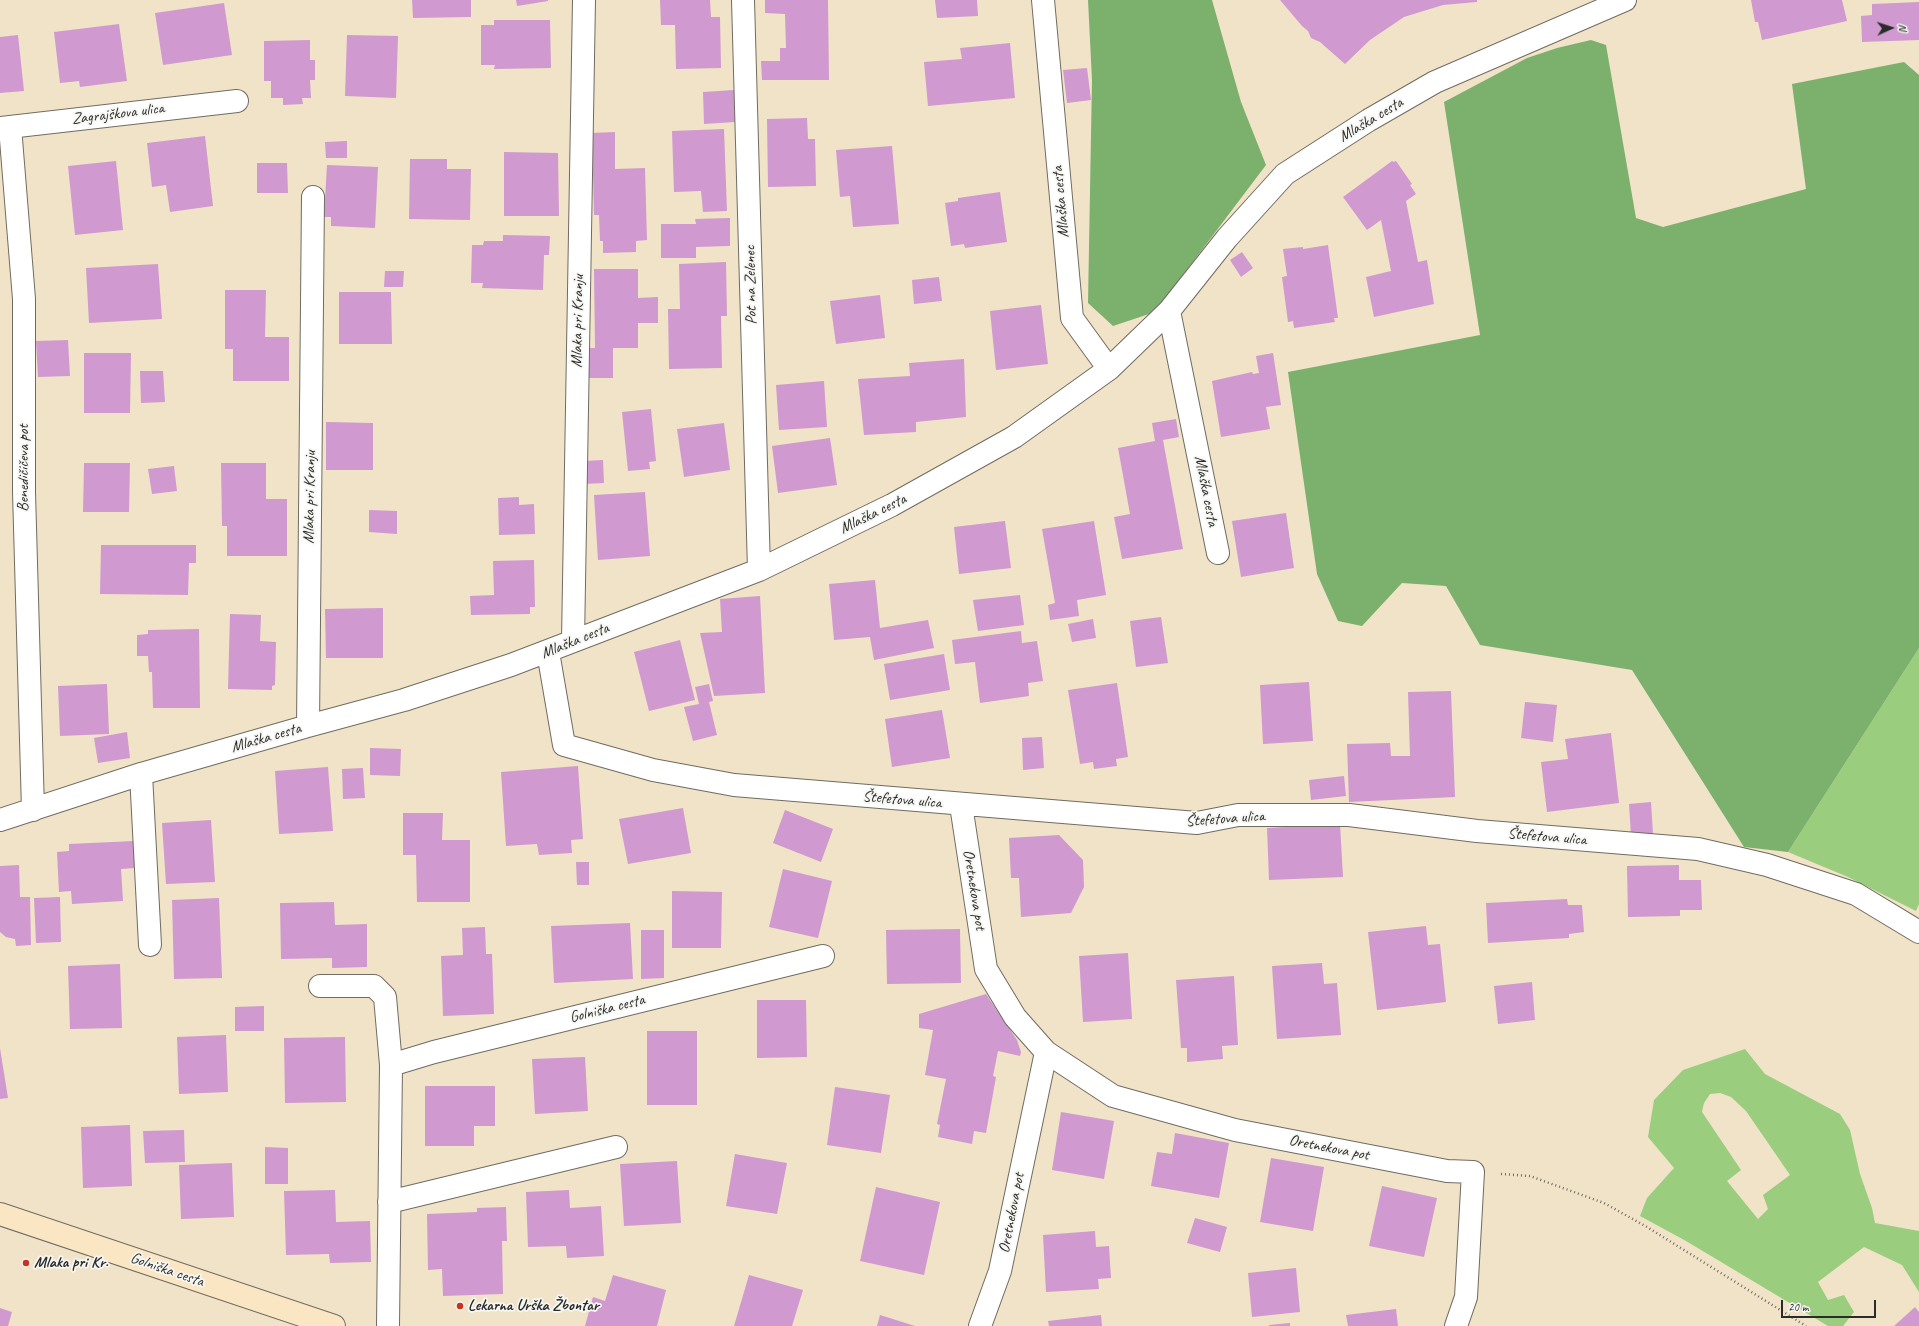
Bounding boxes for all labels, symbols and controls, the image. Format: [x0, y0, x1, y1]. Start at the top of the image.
north arrow [1871, 8, 1911, 48]
text: N [1896, 24, 1910, 31]
street label: Mlaška cesta [1335, 93, 1407, 147]
street label: Zagrajškova ulica [71, 99, 165, 129]
street label: Mlaška cesta [1048, 166, 1074, 238]
street label: Pot na Zelenec [741, 245, 761, 325]
street label: Mlaka pri Kranju [568, 274, 588, 368]
street label: Benedičičeva pot [14, 424, 34, 512]
street label: Mlaka pri Kranju [300, 450, 320, 544]
street label: Mlaška cesta [1190, 454, 1222, 528]
street label: Mlaška cesta [837, 490, 909, 538]
street label: Mlaška cesta [538, 619, 612, 663]
street label: Mlaška cesta [229, 719, 303, 757]
street label: Štefetova ulica [862, 787, 942, 813]
street label: Štefetova ulica [1185, 807, 1265, 831]
street label: Štefetova ulica [1507, 824, 1587, 850]
street label: Oretnekova pot [958, 848, 990, 932]
street label: Golniška cesta [568, 990, 646, 1028]
street label: Oretnekova pot [1287, 1131, 1371, 1165]
street label: Oretnekova pot [995, 1171, 1029, 1255]
street label: Golniška cesta [128, 1248, 206, 1292]
place label: Mlaka pri Kr. [34, 1253, 108, 1273]
marker: Mlaka pri Kr. [21, 1258, 31, 1268]
scale bar [1783, 1292, 1878, 1318]
place label: Lekarna Urška Žbontar [468, 1296, 599, 1316]
text: 20 m [1788, 1299, 1808, 1315]
marker: Lekarna Urška Žbontar [455, 1301, 465, 1311]

